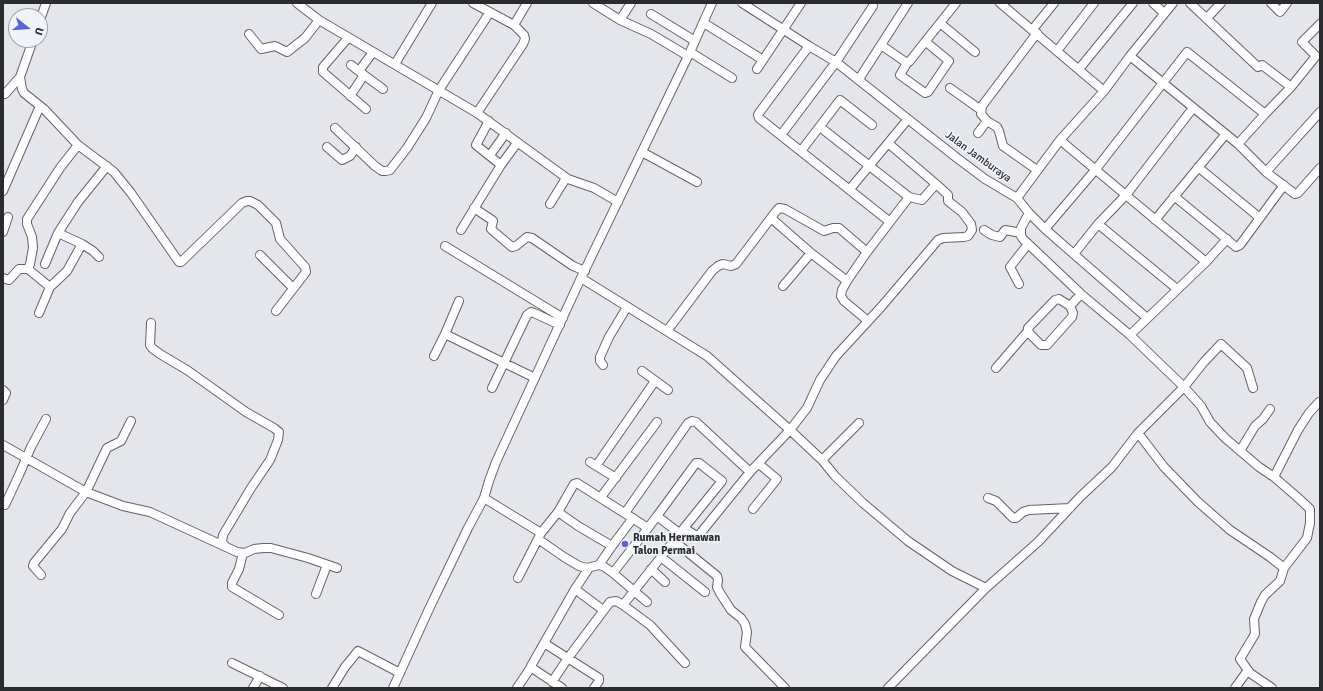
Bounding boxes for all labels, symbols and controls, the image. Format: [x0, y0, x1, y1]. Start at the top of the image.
north arrow [8, 8, 48, 48]
text: U [32, 26, 46, 37]
street label: Jalan Jamburaya [942, 129, 1014, 185]
place label: Rumah Hermawan Talon Permai [633, 531, 720, 557]
marker: Rumah Hermawan Talon Permai [620, 539, 630, 549]

